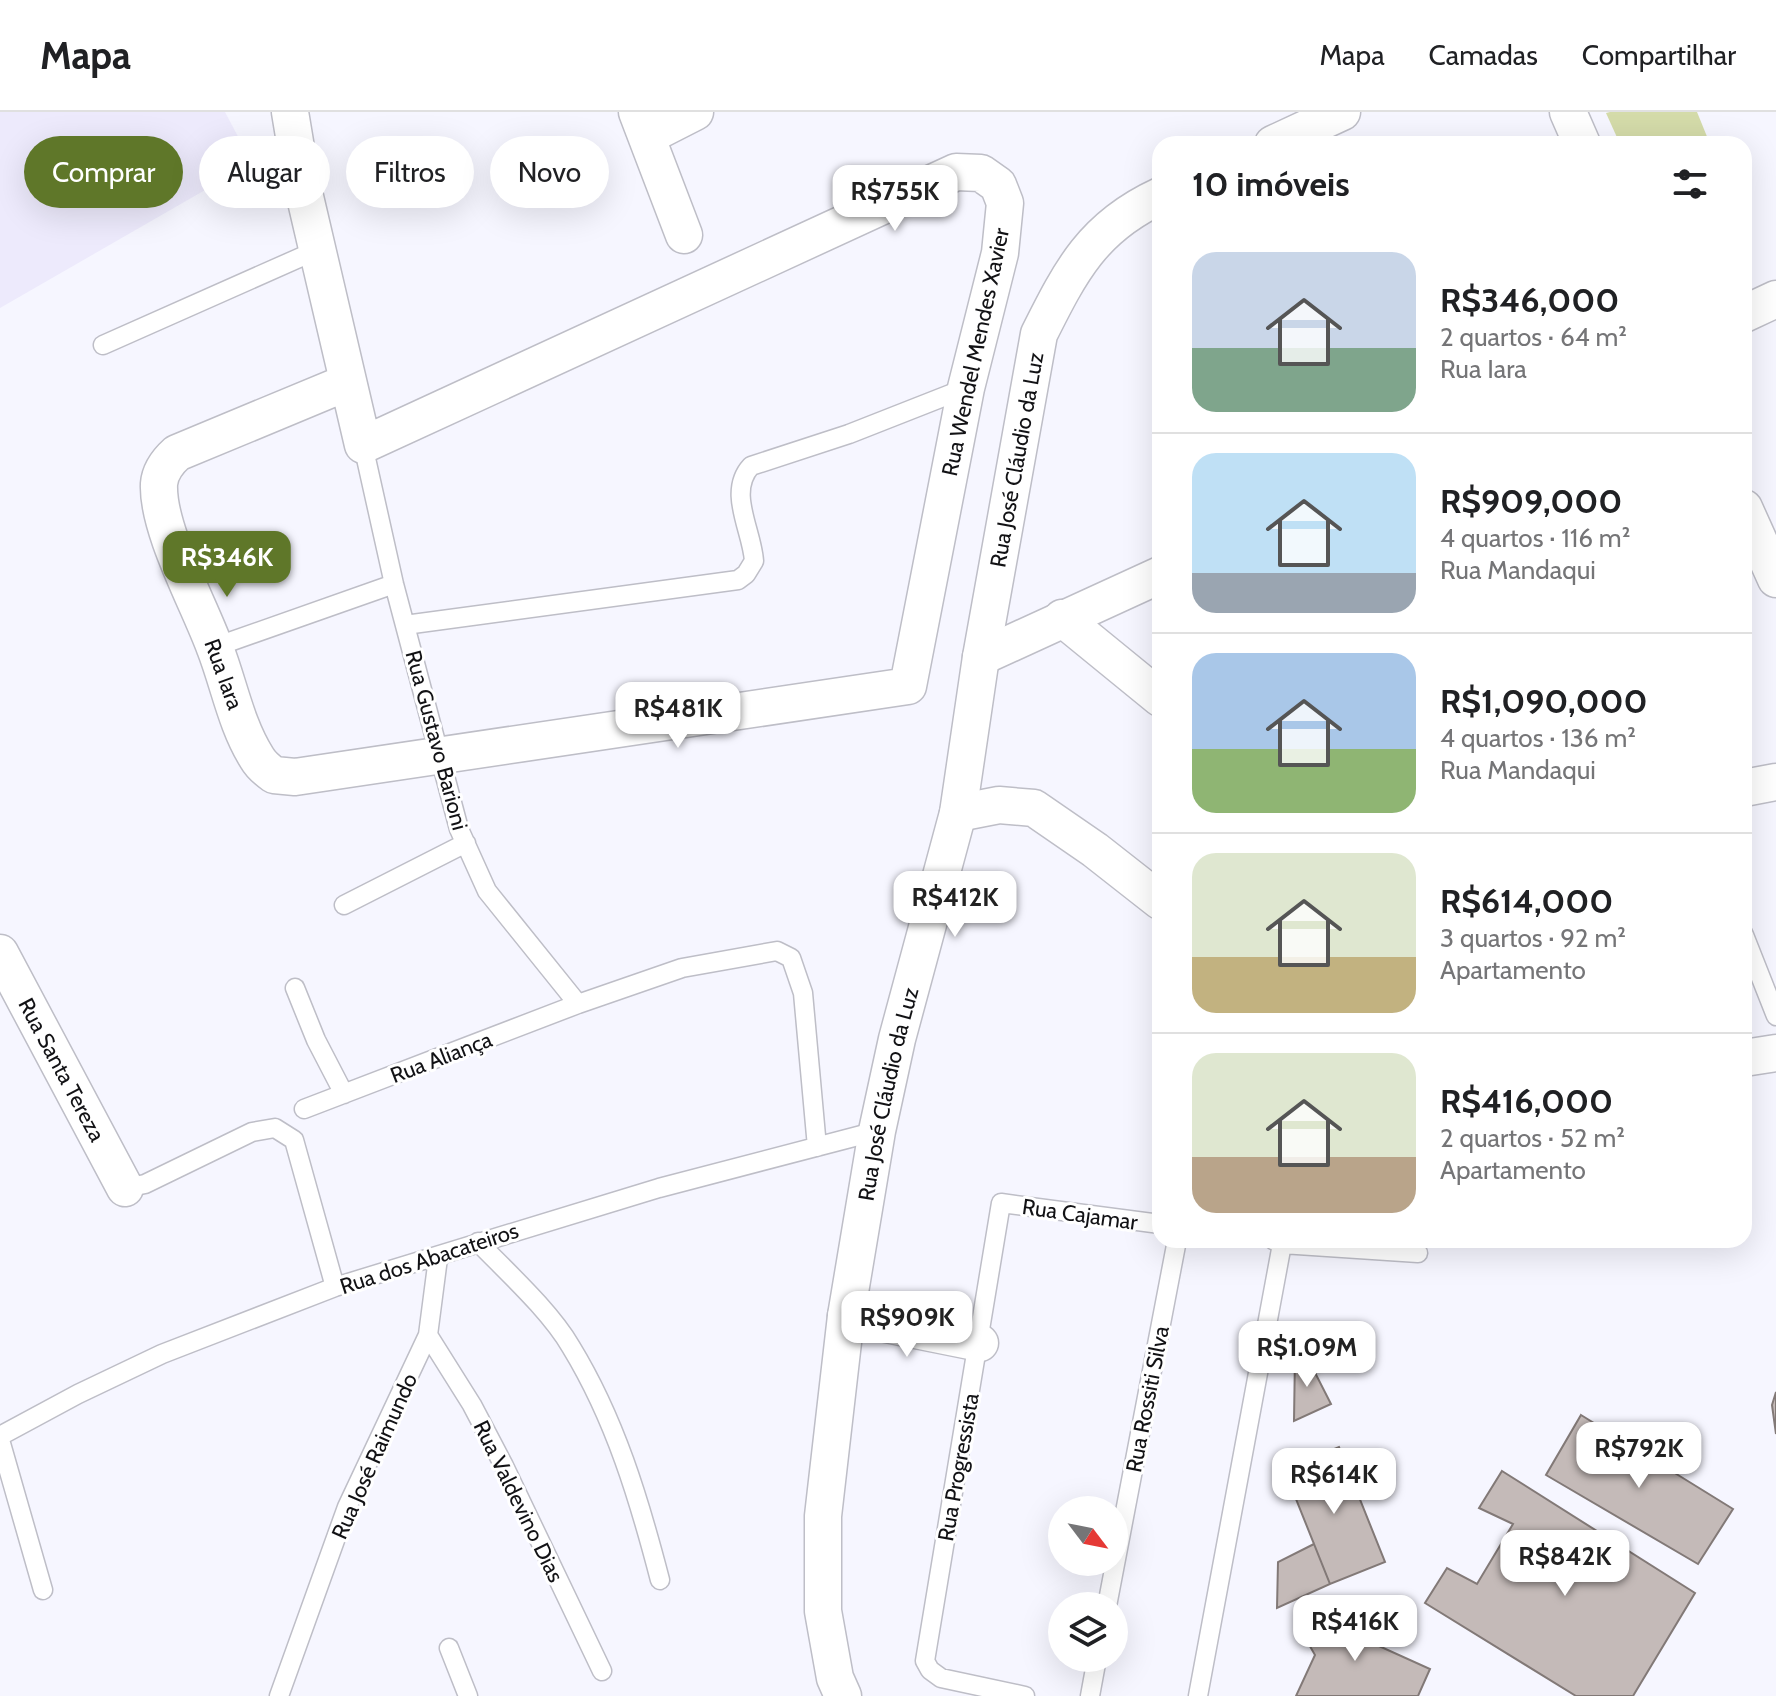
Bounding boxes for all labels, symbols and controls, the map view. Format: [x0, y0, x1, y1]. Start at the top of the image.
text: Mapa [40, 32, 131, 79]
text: Mapa [1320, 38, 1385, 72]
text: Camadas [1429, 38, 1538, 72]
text: Compartilhar [1582, 38, 1736, 72]
chip: Comprar [24, 136, 183, 208]
chip: Alugar [199, 136, 330, 208]
chip: Filtros [346, 136, 474, 208]
chip: Novo [490, 136, 609, 208]
icon: filters [1668, 162, 1712, 206]
text: 10 imóveis [1192, 163, 1350, 205]
pin: R$755K [830, 165, 960, 233]
text: R$755K [851, 175, 939, 207]
street label: Rua Wendel Mendes Xavier [936, 226, 1015, 479]
text: R$346,000 [1440, 279, 1619, 321]
icon: home [1256, 284, 1352, 380]
text: 2 quartos · 64 m² [1440, 321, 1627, 353]
street label: Rua José Cláudio da Luz [984, 350, 1049, 570]
text: Rua Iara [1440, 353, 1527, 385]
text: R$909,000 [1440, 480, 1622, 522]
icon: home [1256, 485, 1352, 581]
text: 4 quartos · 116 m² [1440, 522, 1630, 554]
pin: R$346K [162, 531, 292, 599]
text: R$346K [181, 541, 273, 573]
text: Rua Mandaqui [1440, 554, 1596, 586]
street label: Rua Iara [198, 635, 249, 714]
street label: Rua Gustavo Barioni [400, 647, 473, 833]
text: R$1,090,000 [1440, 680, 1647, 722]
pin: R$481K [613, 682, 743, 750]
icon: home [1256, 685, 1352, 781]
text: R$481K [633, 692, 723, 724]
text: 4 quartos · 136 m² [1440, 722, 1636, 754]
text: Rua Mandaqui [1440, 754, 1596, 786]
pin: R$412K [890, 871, 1020, 939]
text: R$614,000 [1440, 880, 1613, 922]
text: R$412K [912, 881, 998, 913]
icon: home [1256, 885, 1352, 981]
text: 3 quartos · 92 m² [1440, 922, 1626, 954]
text: Apartamento [1440, 954, 1586, 986]
street label: Rua José Cláudio da Luz [852, 984, 924, 1203]
street label: Rua Santa Tereza [12, 993, 111, 1147]
street label: Rua Aliança [387, 1026, 496, 1089]
text: R$416,000 [1440, 1080, 1613, 1122]
icon: home [1256, 1085, 1352, 1181]
text: 2 quartos · 52 m² [1440, 1122, 1625, 1154]
text: Apartamento [1440, 1154, 1586, 1186]
street label: Rua Cajamar [1021, 1193, 1139, 1236]
street label: Rua dos Abacateiros [336, 1217, 522, 1300]
pin: R$909K [842, 1291, 972, 1359]
text: R$909K [859, 1301, 955, 1333]
pin: R$1.09M [1233, 1321, 1381, 1389]
street label: Rua Rossiti Silva [1120, 1323, 1175, 1475]
text: R$1.09M [1257, 1331, 1357, 1363]
street label: Rua José Raimundo [326, 1369, 423, 1543]
street label: Rua Progressista [932, 1390, 985, 1543]
street label: Rua Valdevino Dias [468, 1416, 569, 1587]
pin: R$792K [1574, 1422, 1704, 1490]
text: R$792K [1594, 1432, 1684, 1464]
pin: R$614K [1269, 1448, 1399, 1516]
text: R$614K [1290, 1458, 1378, 1490]
north arrow [1048, 1496, 1128, 1576]
map controls [1048, 1496, 1128, 1672]
pin: R$842K [1500, 1530, 1630, 1598]
text: R$842K [1518, 1540, 1612, 1572]
button: layers [1048, 1592, 1128, 1672]
pin: R$416K [1290, 1595, 1420, 1663]
text: R$416K [1311, 1605, 1399, 1637]

